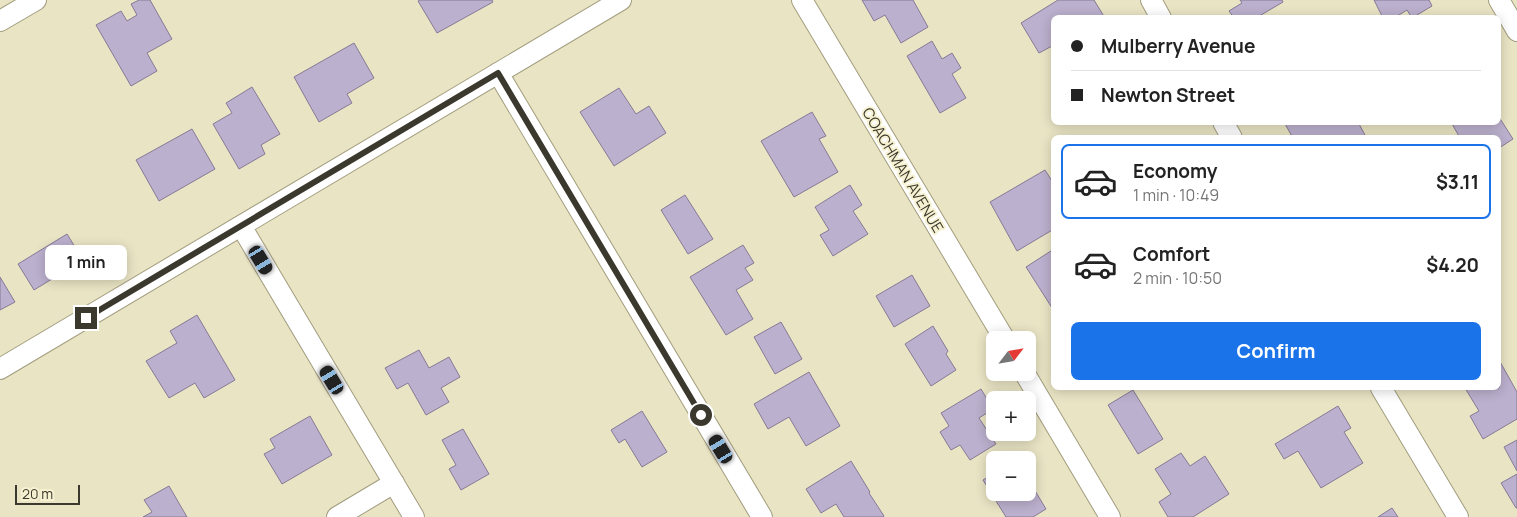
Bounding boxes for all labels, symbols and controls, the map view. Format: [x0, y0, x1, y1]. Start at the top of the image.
text: Mulberry Avenue [1101, 33, 1255, 59]
text: Newton Street [1101, 82, 1235, 108]
street label: COACHMAN AVENUE [857, 104, 949, 236]
text: Economy [1133, 158, 1217, 184]
icon: car [1073, 159, 1118, 204]
text: $3.11 [1436, 169, 1479, 195]
text: 1 min · 10:49 [1133, 184, 1219, 206]
text: Comfort [1133, 241, 1210, 267]
icon: car [1073, 242, 1118, 287]
car [246, 243, 275, 277]
callout: 1 min [45, 246, 127, 280]
text: 1 min [66, 251, 106, 273]
text: $4.20 [1426, 252, 1479, 278]
text: 2 min · 10:50 [1133, 267, 1222, 289]
route end [75, 307, 97, 329]
button: Confirm [1071, 322, 1481, 380]
north arrow [986, 331, 1036, 381]
map controls [986, 331, 1036, 501]
car [317, 363, 346, 397]
button: + [986, 391, 1036, 441]
route start [690, 404, 712, 426]
car [706, 432, 735, 466]
button: − [986, 451, 1036, 501]
scale bar [15, 482, 80, 505]
text: 20 m [22, 484, 53, 503]

